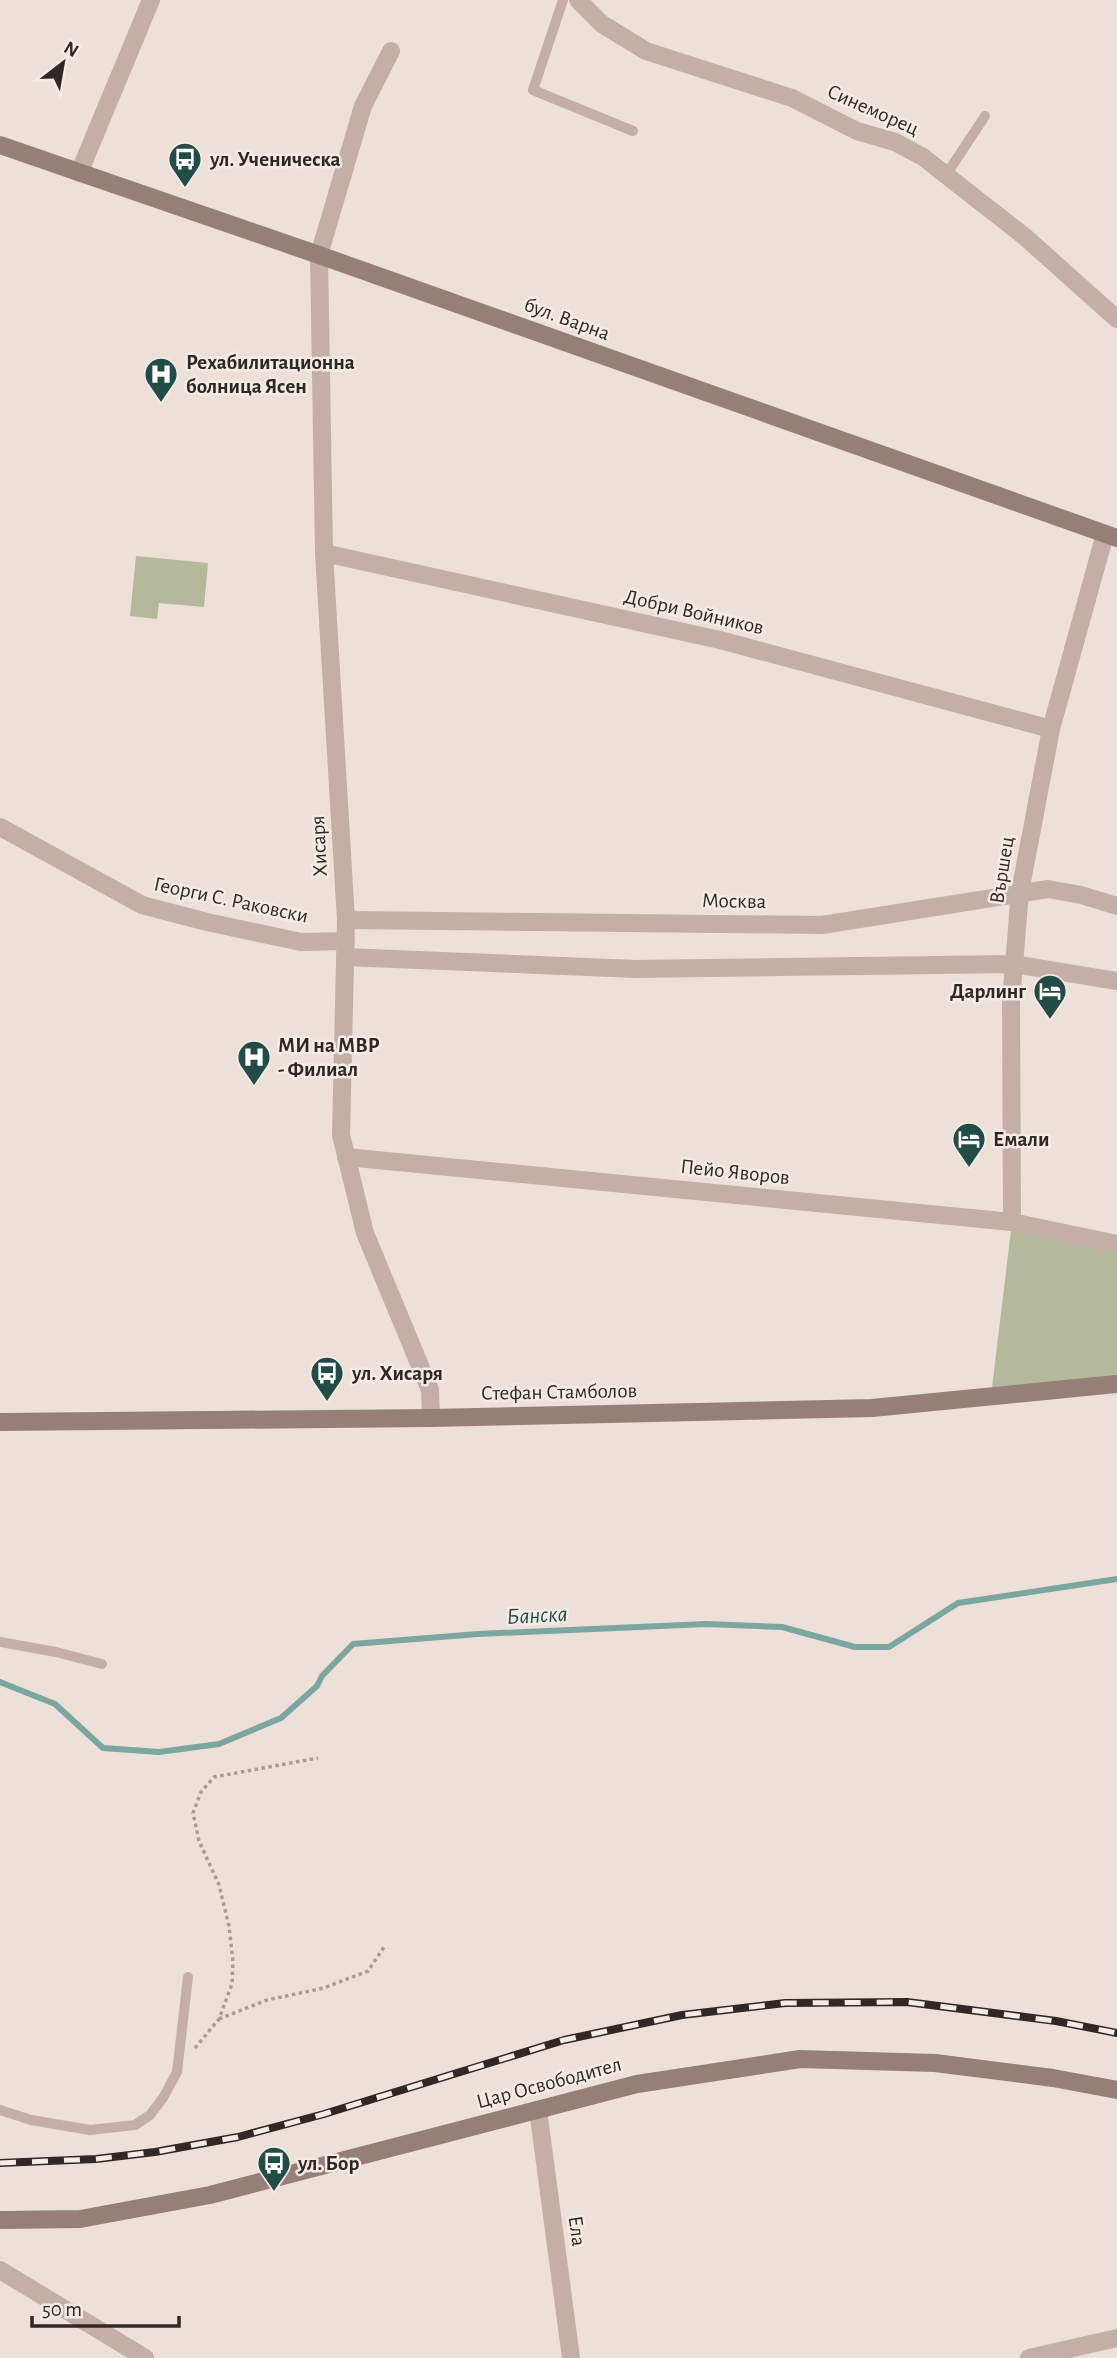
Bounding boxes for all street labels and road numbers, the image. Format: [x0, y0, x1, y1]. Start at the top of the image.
street label: Синеморец [824, 80, 922, 140]
street label: бул. Варна [521, 294, 613, 344]
street label: Добри Войников [622, 586, 766, 638]
street label: Хисаря [307, 815, 331, 877]
street label: Вършец [986, 835, 1018, 905]
street label: Георги С. Раковски [152, 873, 310, 927]
street label: Москва [702, 890, 767, 912]
street label: Пейо Яворов [679, 1156, 791, 1188]
street label: Стефан Стамболов [481, 1380, 637, 1404]
street label: Цар Освободител [474, 2054, 624, 2112]
street label: Ела [564, 2214, 590, 2248]

